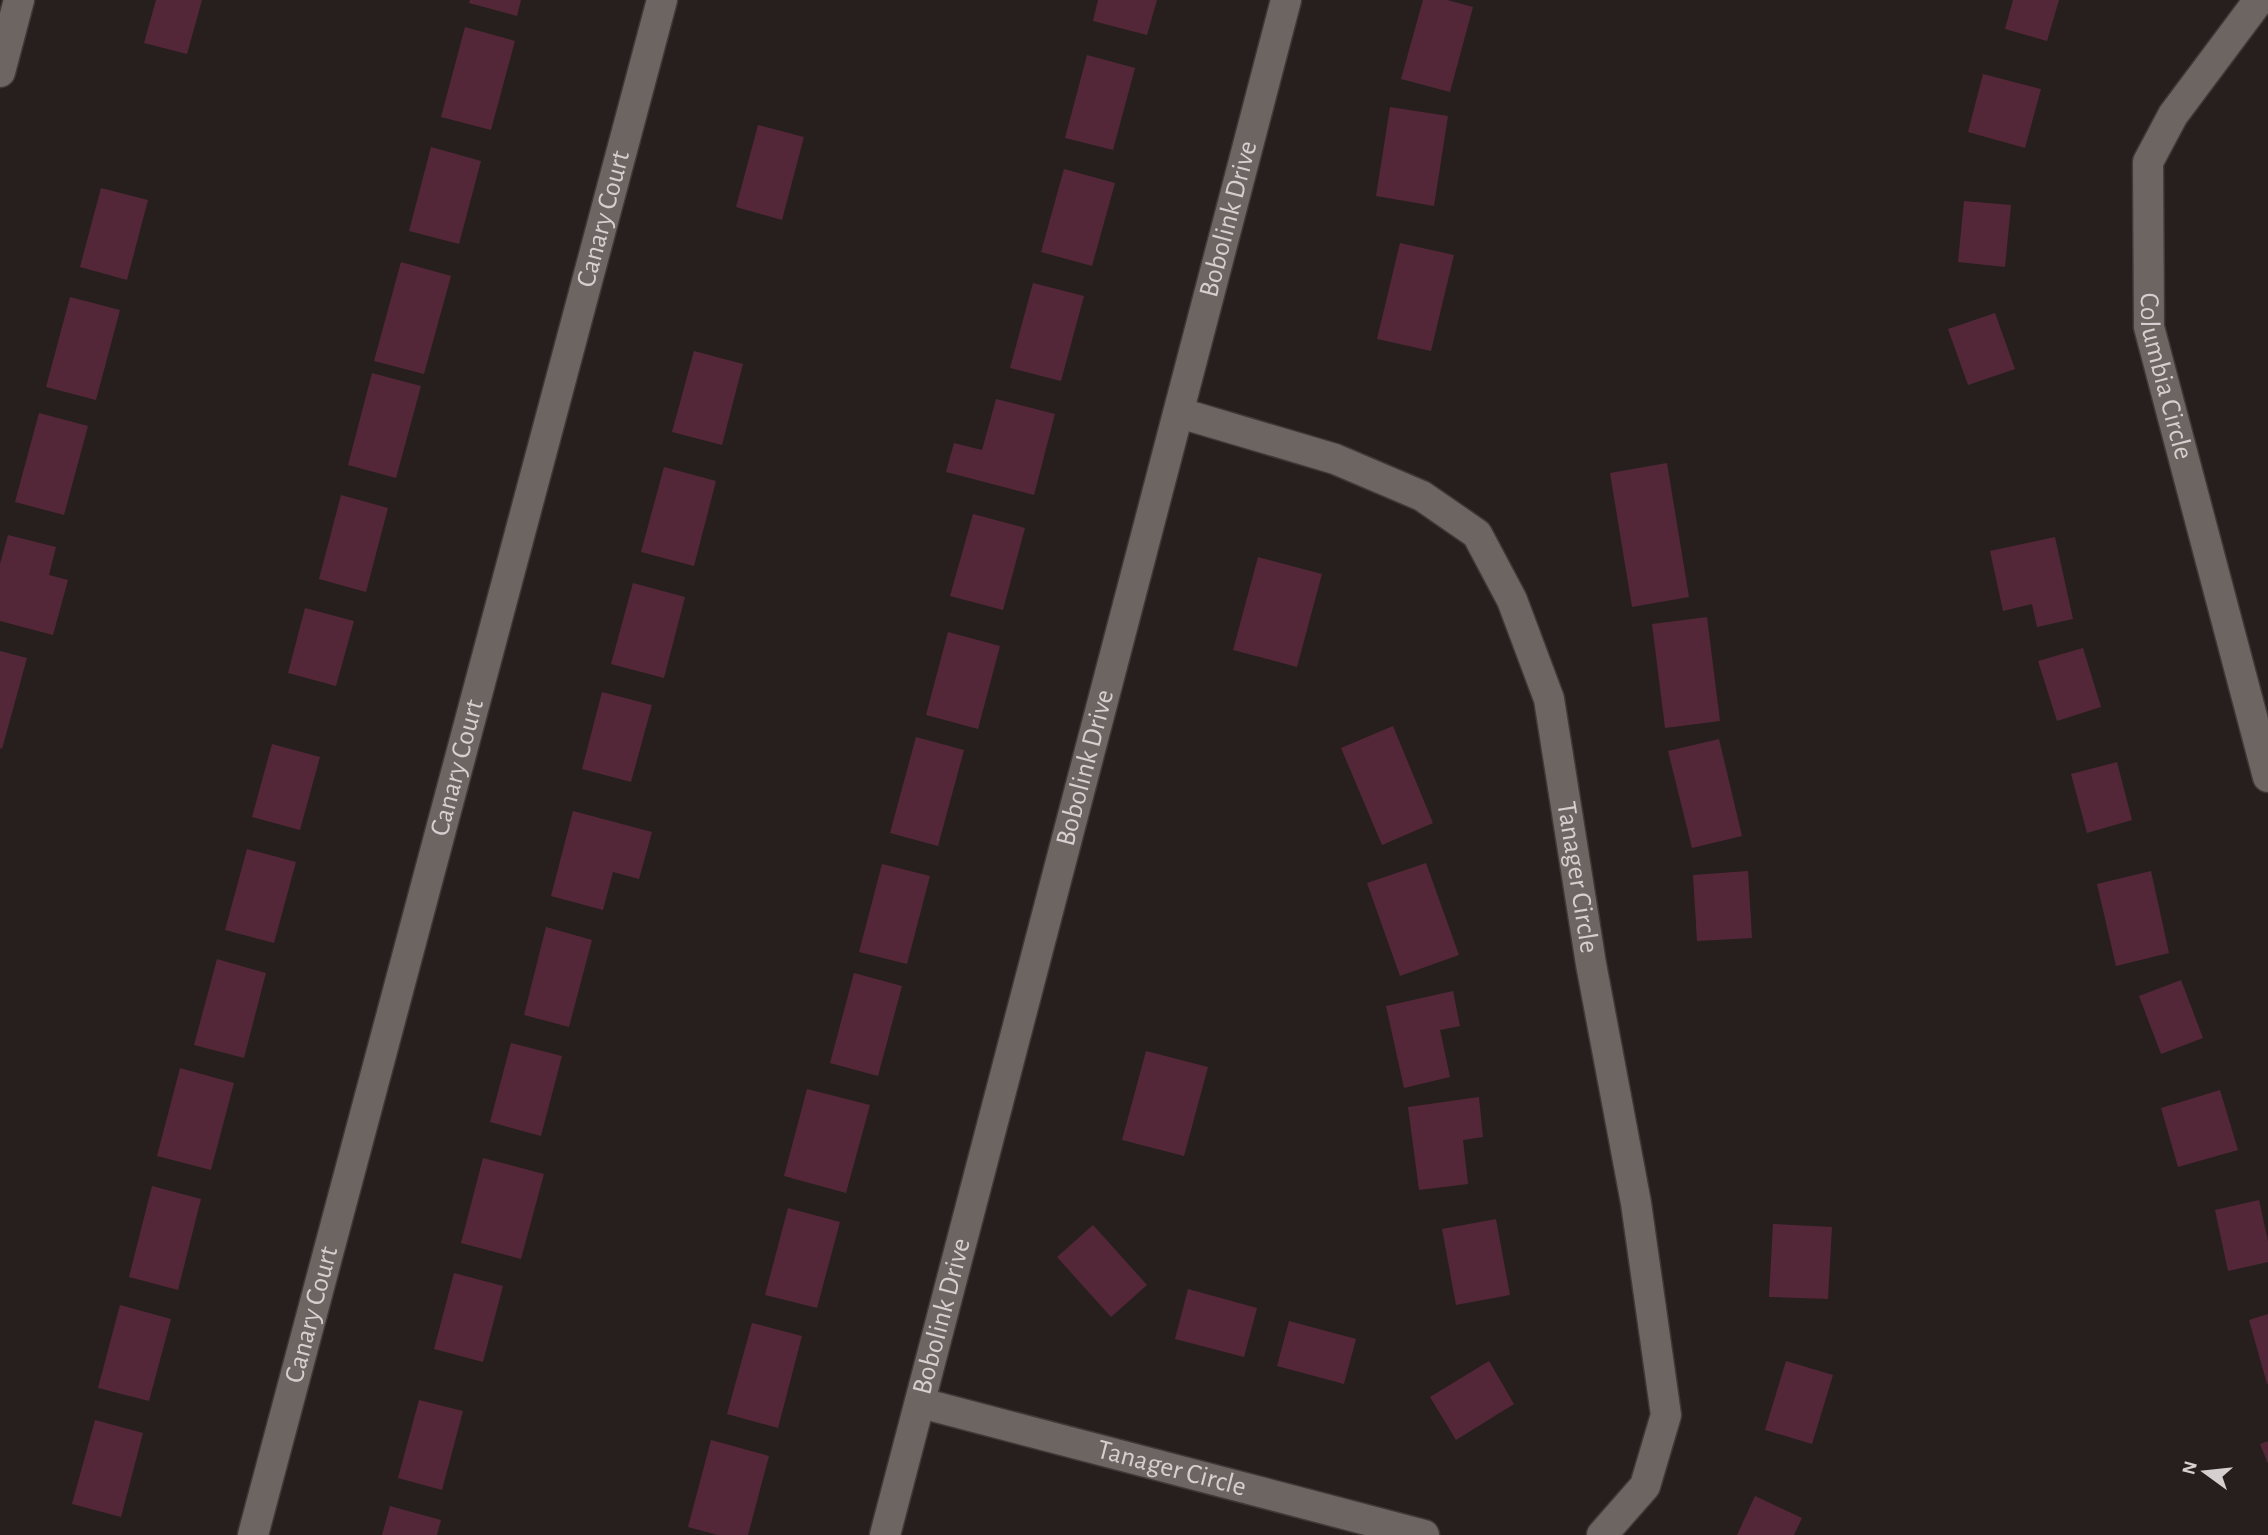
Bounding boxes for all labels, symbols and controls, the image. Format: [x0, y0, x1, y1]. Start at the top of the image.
street label: Bobolink Drive [1195, 138, 1263, 300]
street label: Canary Court [572, 148, 635, 290]
street label: Columbia Circle [2135, 293, 2197, 463]
street label: Bobolink Drive [1052, 687, 1119, 849]
street label: Canary Court [426, 696, 489, 839]
street label: Tanager Circle [1551, 799, 1603, 955]
street label: Bobolink Drive [908, 1235, 976, 1398]
street label: Canary Court [280, 1243, 343, 1386]
street label: Tanager Circle [1094, 1436, 1249, 1502]
north arrow [2170, 1437, 2240, 1507]
text: N [2179, 1459, 2201, 1477]

